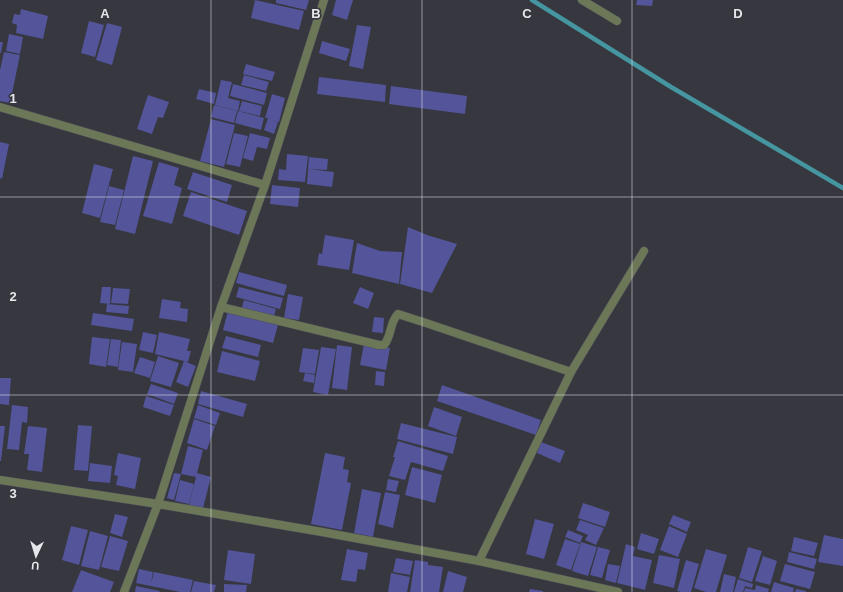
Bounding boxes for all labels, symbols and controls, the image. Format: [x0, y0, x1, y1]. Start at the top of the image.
text: A [100, 6, 110, 21]
text: B [311, 6, 321, 21]
text: C [522, 6, 532, 21]
text: D [733, 6, 743, 21]
text: 1 [9, 91, 17, 106]
text: 2 [9, 289, 17, 304]
text: 3 [9, 486, 17, 501]
north arrow [16, 536, 56, 576]
text: U [31, 560, 40, 572]

